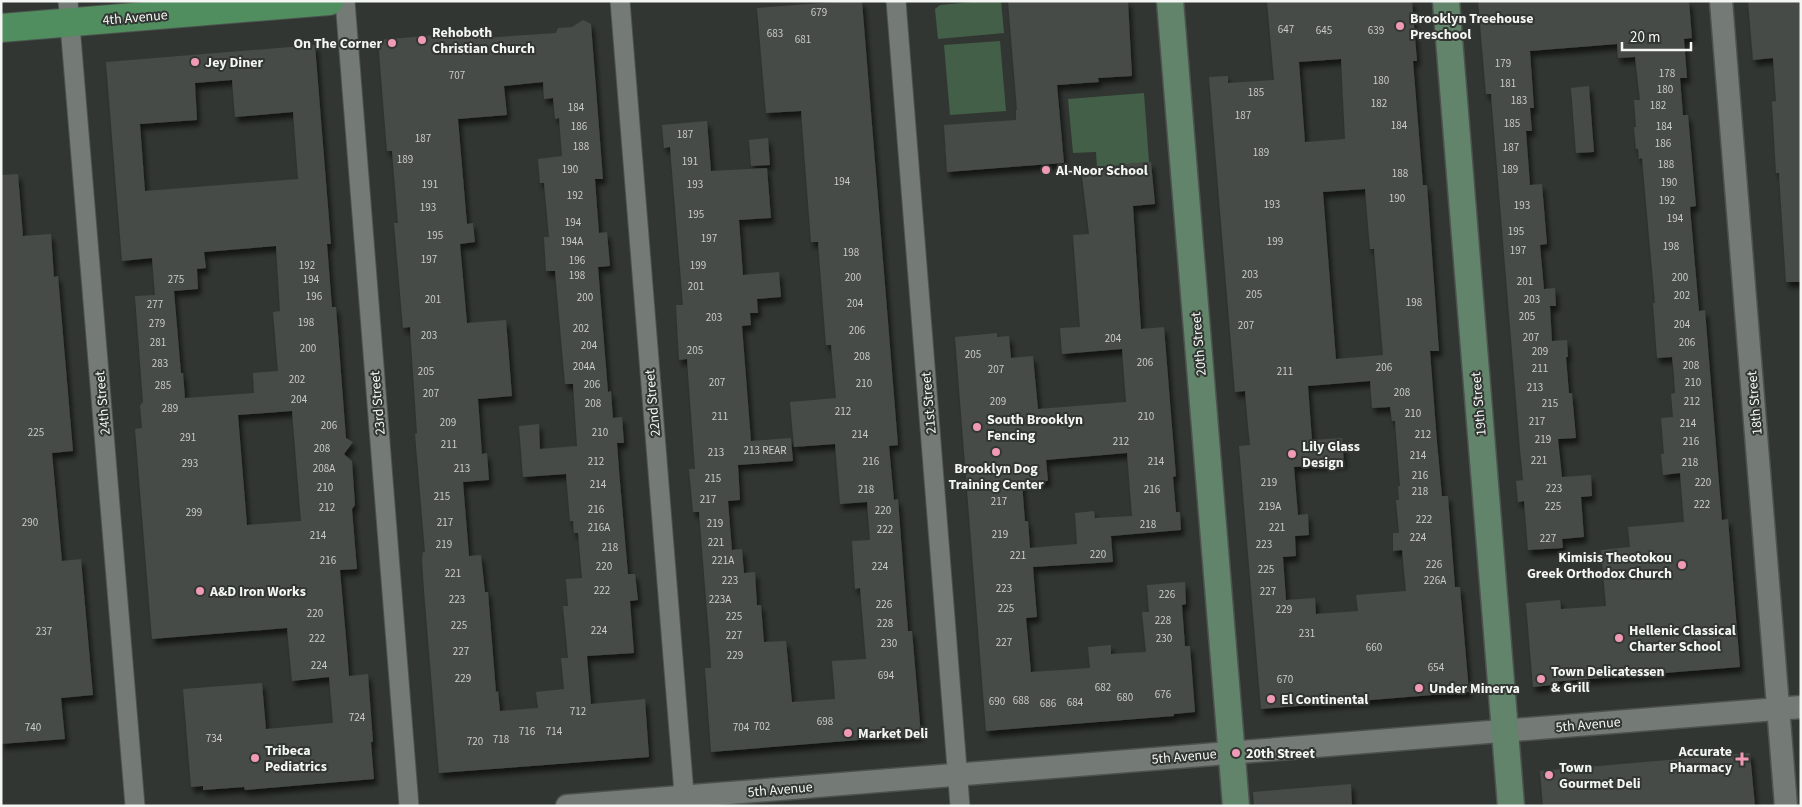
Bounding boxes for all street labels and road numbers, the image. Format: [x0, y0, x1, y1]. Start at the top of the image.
street label: 4th Avenue [102, 5, 169, 31]
street label: 20th Street [1186, 311, 1212, 377]
street label: 22nd Street [640, 368, 666, 437]
street label: 24th Street [90, 370, 116, 436]
street label: 23rd Street [365, 370, 391, 436]
street label: 18th Street [1742, 370, 1768, 436]
street label: 21st Street [916, 371, 942, 435]
street label: 19th Street [1466, 371, 1492, 437]
street label: 5th Avenue [1555, 712, 1622, 738]
street label: 5th Avenue [1151, 744, 1218, 770]
street label: 5th Avenue [747, 777, 814, 803]

